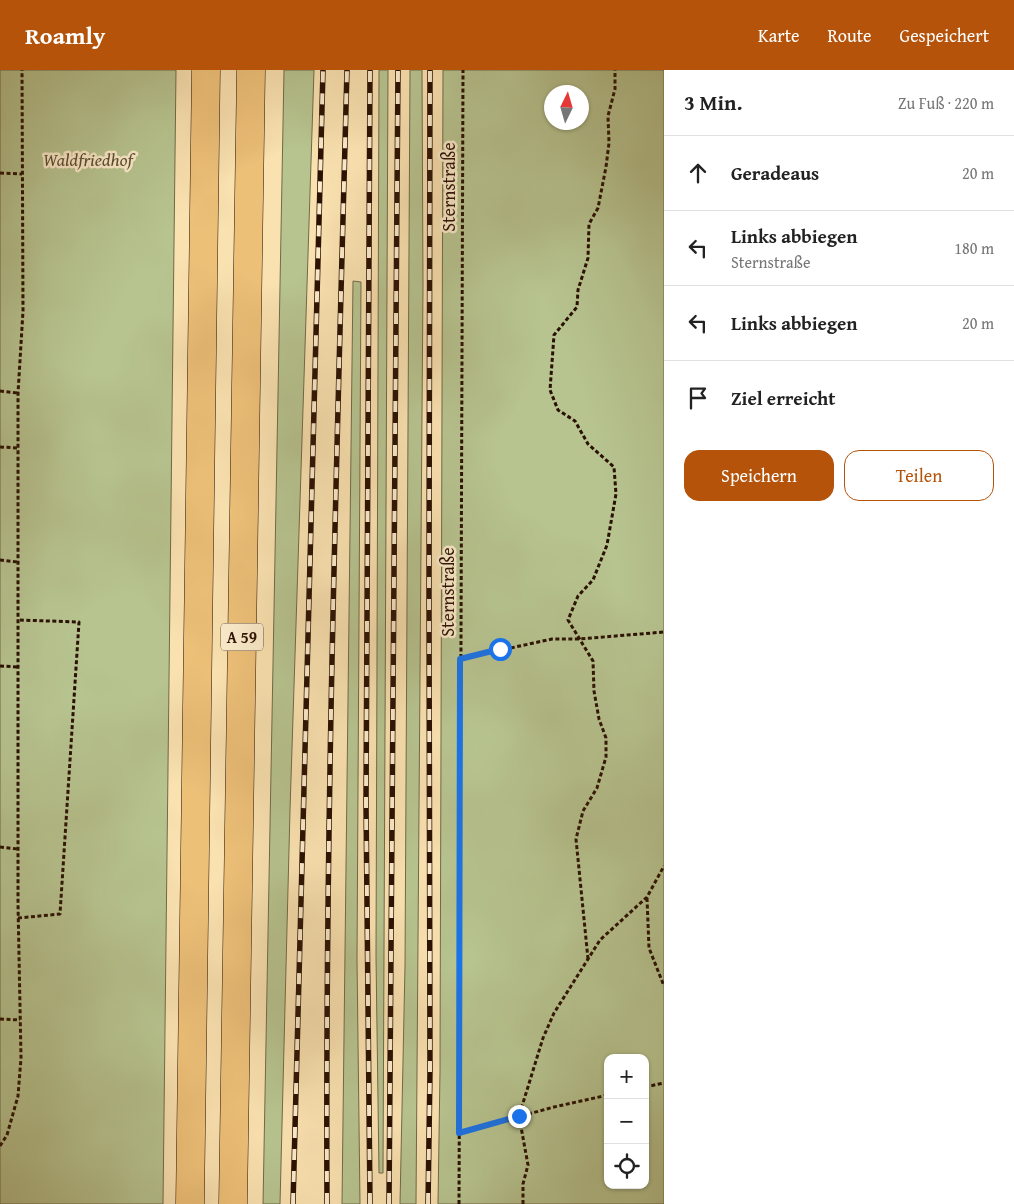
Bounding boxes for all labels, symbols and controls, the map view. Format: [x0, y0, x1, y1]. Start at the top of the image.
text: Roamly [25, 18, 105, 53]
text: Karte [758, 22, 799, 49]
text: Route [827, 22, 872, 49]
text: Gespeichert [900, 22, 989, 49]
north arrow [544, 85, 589, 130]
text: 3 Min. [684, 87, 742, 118]
text: Zu Fuß · 220 m [898, 91, 994, 115]
street label: Sternstraße [435, 142, 462, 232]
park label: Waldfriedhof [43, 146, 136, 173]
icon: ahead [684, 159, 712, 187]
text: Geradeaus [731, 159, 819, 187]
text: 20 m [962, 161, 994, 185]
text: Links abbiegen [731, 222, 857, 250]
icon: left [684, 234, 712, 262]
text: 180 m [954, 236, 994, 260]
text: Sternstraße [731, 250, 810, 274]
icon: left [684, 309, 712, 337]
text: Links abbiegen [731, 309, 857, 337]
text: 20 m [962, 311, 994, 335]
icon: arrive [684, 384, 712, 412]
text: Ziel erreicht [731, 384, 835, 412]
button: Speichern [684, 450, 834, 501]
button: Teilen [844, 450, 994, 501]
street label: Sternstraße [434, 547, 461, 637]
road number: A 59 [221, 624, 263, 650]
route start [489, 638, 512, 661]
map controls [604, 1054, 649, 1189]
button: + [604, 1054, 649, 1099]
button: − [604, 1099, 649, 1144]
route end [508, 1105, 531, 1128]
button: locate [604, 1144, 649, 1189]

